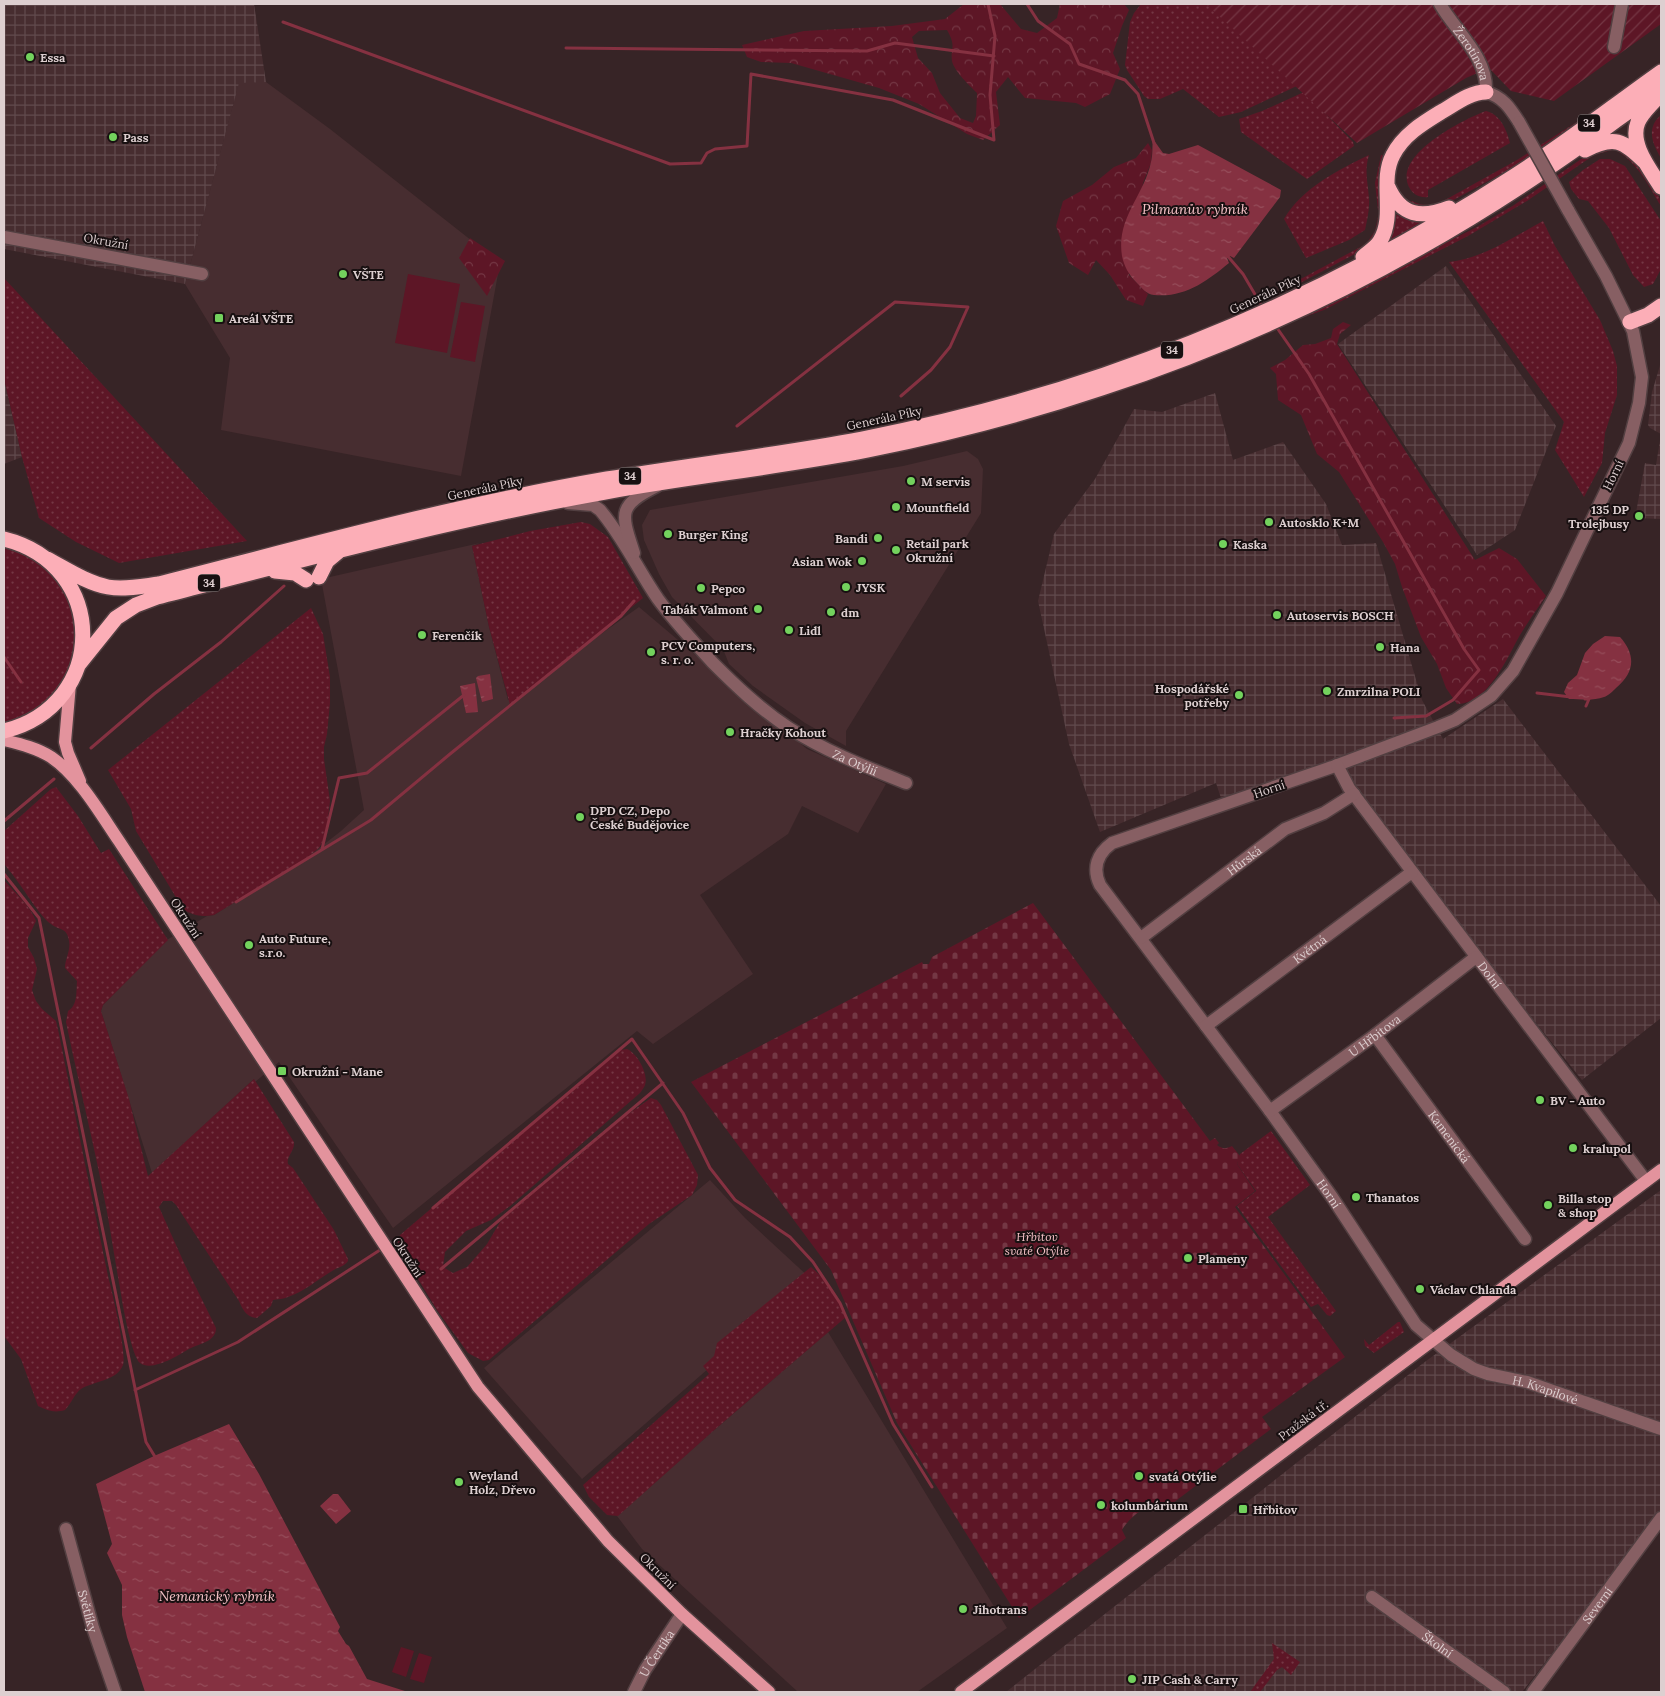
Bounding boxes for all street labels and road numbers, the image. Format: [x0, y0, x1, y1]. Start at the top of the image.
street label: Žerotínova [1451, 23, 1493, 82]
road number: 34 [1578, 115, 1600, 132]
street label: Okružní [83, 230, 129, 252]
street label: Generála Píky [1227, 271, 1304, 317]
road number: 34 [1161, 342, 1183, 358]
street label: Generála Píky [845, 403, 924, 433]
street label: Horní [1599, 457, 1627, 493]
road number: 34 [619, 468, 641, 484]
street label: Generála Píky [446, 473, 525, 503]
road number: 34 [198, 574, 220, 592]
street label: Za Otýlií [830, 746, 880, 778]
street label: Horní [1251, 777, 1287, 801]
street label: Hůrská [1223, 842, 1264, 878]
street label: Okružní [167, 895, 205, 941]
street label: Květná [1290, 931, 1329, 966]
street label: Dolní [1475, 958, 1505, 991]
street label: U Hřbitova [1345, 1011, 1403, 1059]
street label: Kamenická [1425, 1107, 1474, 1166]
street label: Horní [1314, 1176, 1345, 1211]
street label: Okružní [389, 1234, 427, 1280]
street label: H. Kvapilové [1511, 1372, 1581, 1407]
street label: Pražská tř. [1275, 1396, 1331, 1444]
street label: Okružní [637, 1550, 679, 1592]
street label: Severní [1579, 1584, 1615, 1626]
street label: Světlíky [75, 1588, 102, 1635]
street label: U Čertíka [636, 1627, 677, 1679]
street label: Školní [1420, 1628, 1456, 1660]

